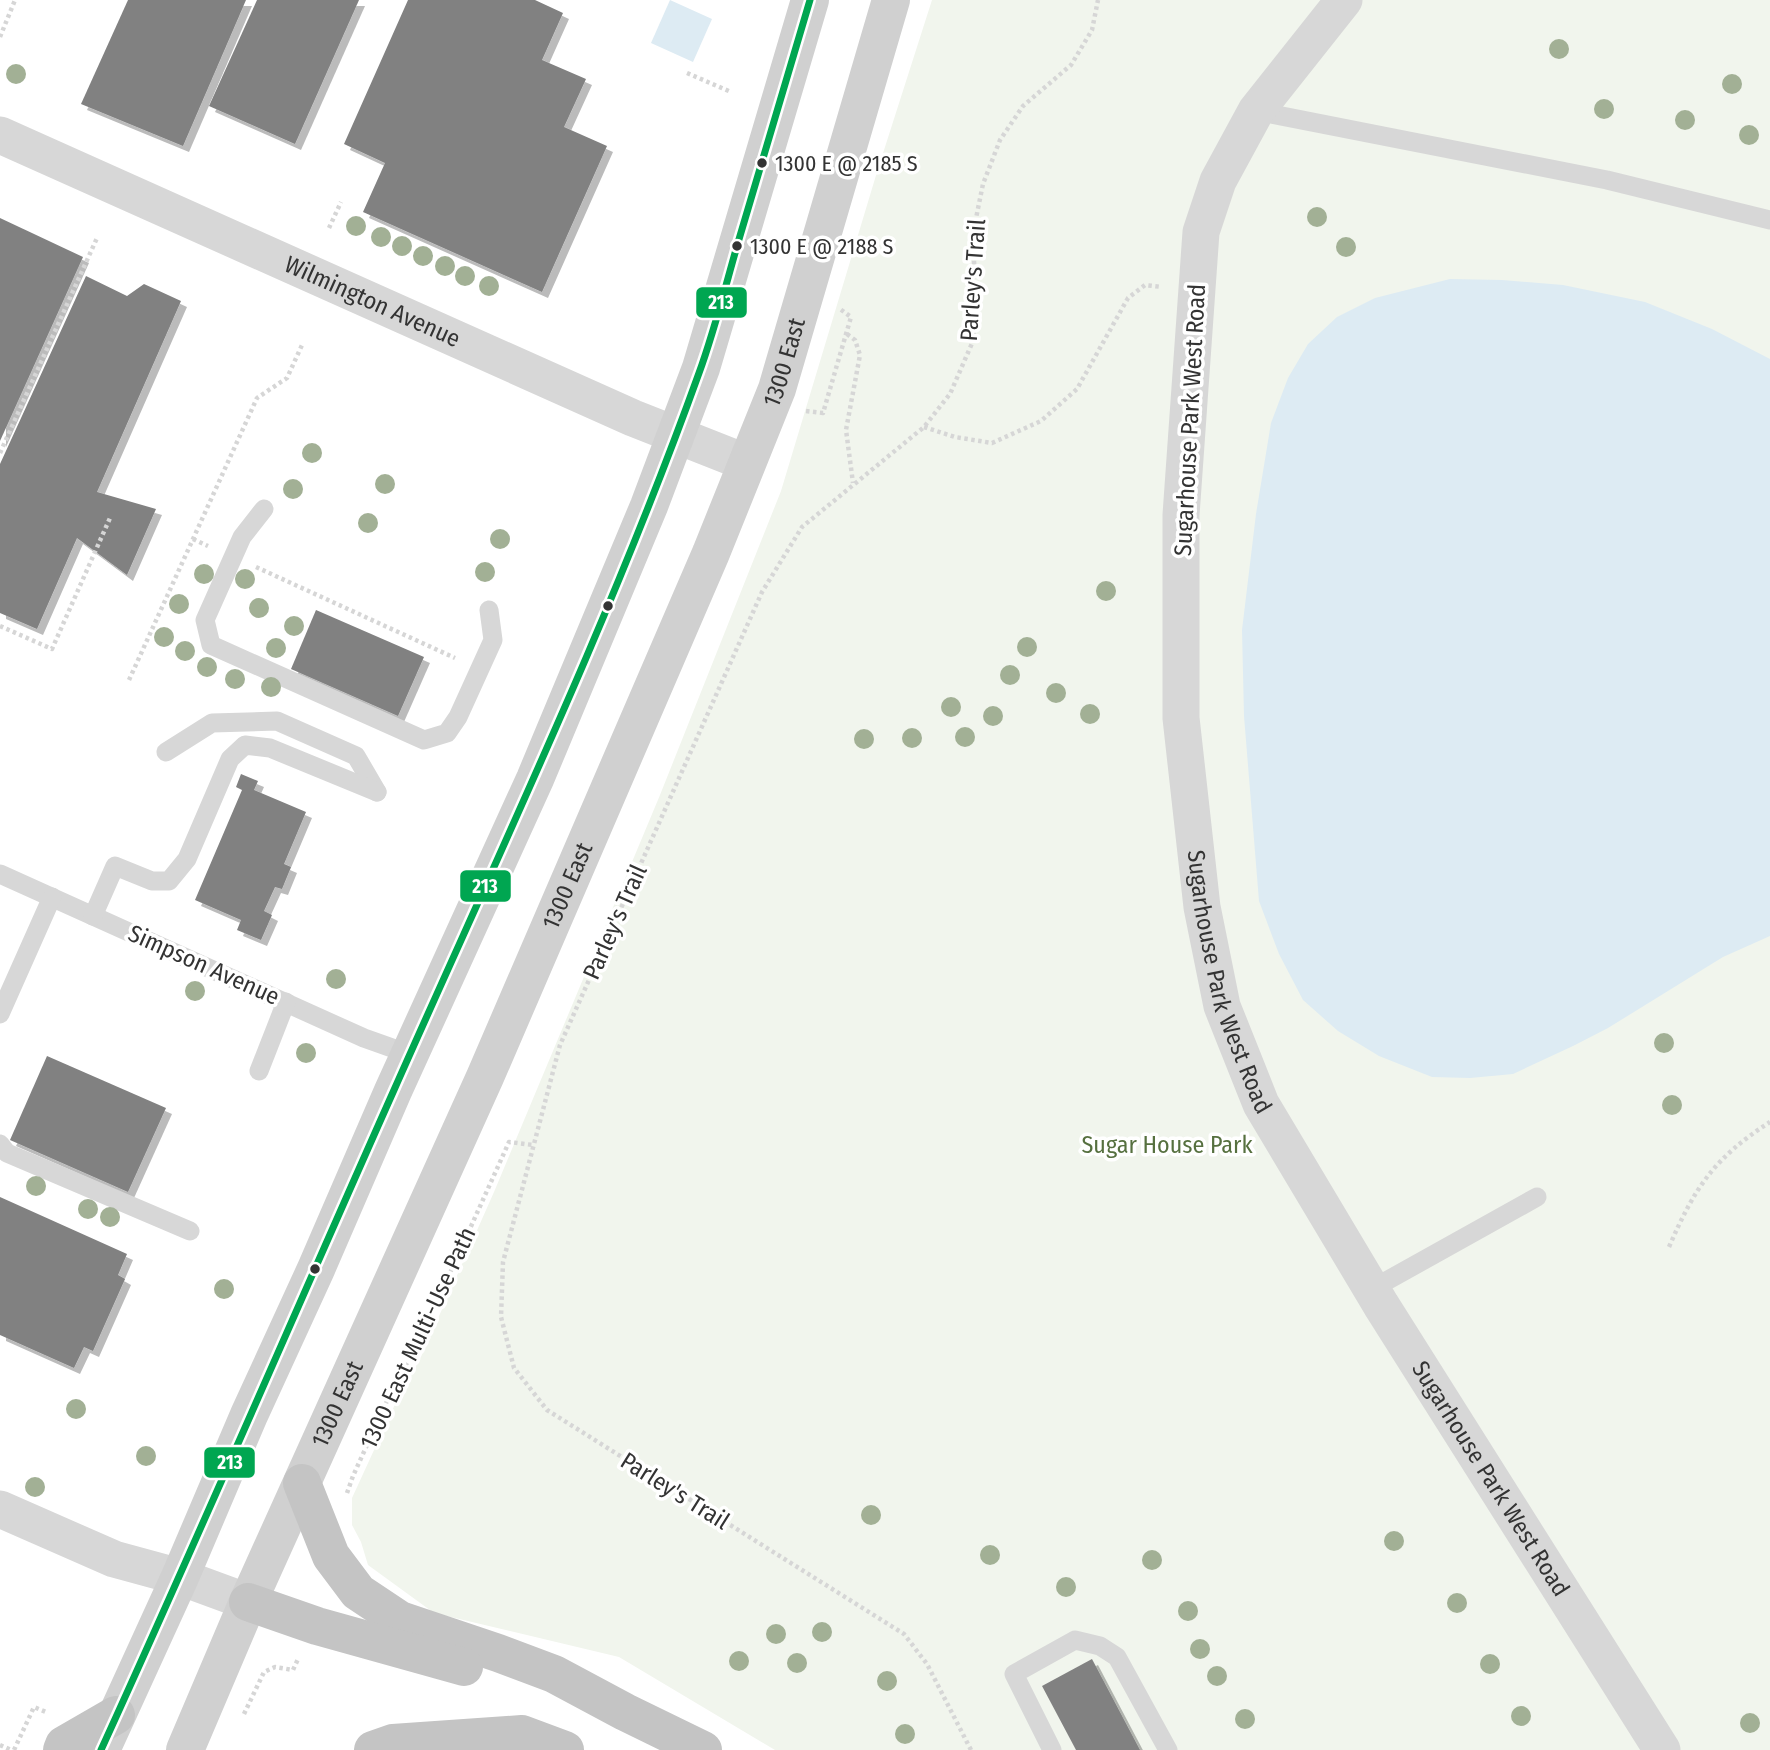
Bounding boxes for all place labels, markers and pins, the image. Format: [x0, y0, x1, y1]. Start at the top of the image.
place label: 1300 E @ 2185 S [775, 150, 918, 177]
marker: 1300 E @ 2185 S [755, 156, 769, 170]
place label: 1300 E @ 2188 S [750, 233, 894, 260]
marker: 1300 E @ 2188 S [730, 239, 744, 253]
unlabelled marker [601, 599, 615, 613]
unlabelled marker [308, 1262, 322, 1276]

